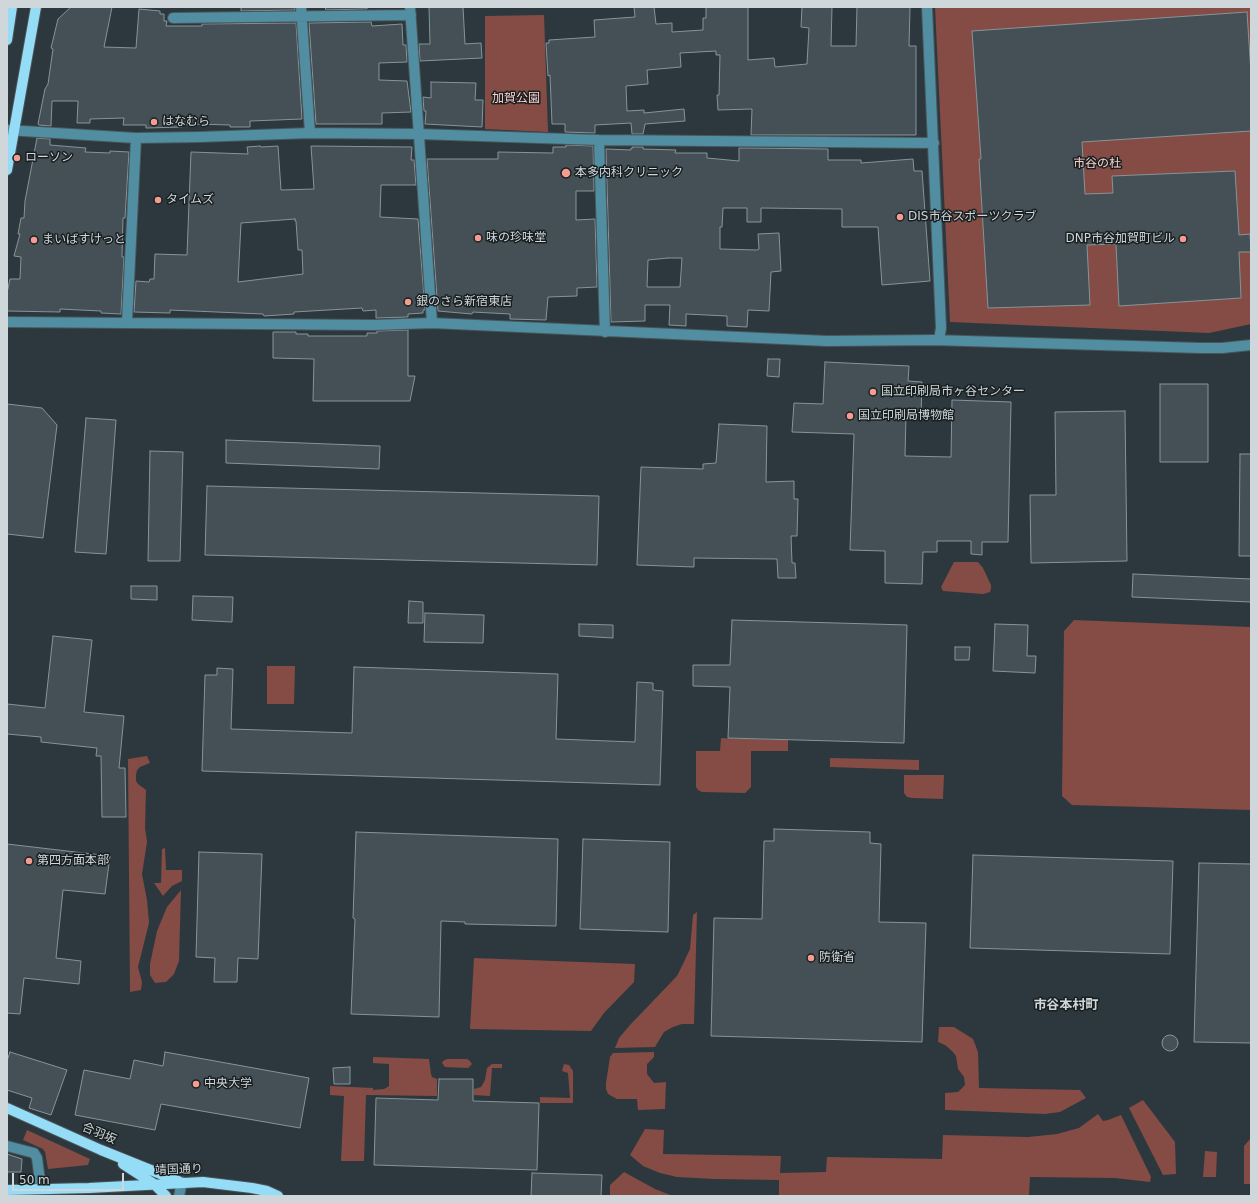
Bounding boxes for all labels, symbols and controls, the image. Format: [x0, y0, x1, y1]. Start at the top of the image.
park label: 加賀公園 [492, 92, 540, 106]
place label: はなむら [162, 115, 210, 129]
marker: はなむら [149, 117, 159, 127]
place label: ローソン [25, 151, 73, 165]
marker: ローソン [12, 153, 22, 163]
park label: 市谷の杜 [1073, 157, 1121, 171]
place label: 本多内科クリニック [575, 166, 683, 180]
marker: 本多内科クリニック [560, 167, 572, 179]
place label: タイムズ [166, 193, 214, 207]
marker: タイムズ [153, 195, 163, 205]
place label: DIS市谷スポーツクラブ [908, 210, 1036, 224]
marker: DIS市谷スポーツクラブ [895, 212, 905, 222]
place label: 味の珍味堂 [486, 231, 546, 245]
place label: DNP市谷加賀町ビル [1066, 232, 1175, 246]
place label: まいばすけっと [42, 233, 126, 247]
marker: 味の珍味堂 [473, 233, 483, 243]
marker: DNP市谷加賀町ビル [1178, 234, 1188, 244]
marker: まいばすけっと [29, 235, 39, 245]
place label: 銀のさら新宿東店 [416, 295, 512, 309]
marker: 銀のさら新宿東店 [403, 297, 413, 307]
place label: 国立印刷局市ヶ谷センター [881, 385, 1025, 399]
marker: 国立印刷局市ヶ谷センター [868, 387, 878, 397]
place label: 国立印刷局博物館 [858, 409, 954, 423]
marker: 国立印刷局博物館 [845, 411, 855, 421]
place label: 第四方面本部 [37, 854, 109, 868]
marker: 第四方面本部 [24, 856, 34, 866]
place label: 防衛省 [819, 951, 855, 965]
marker: 防衛省 [806, 953, 816, 963]
district label: 市谷本村町 [1034, 998, 1098, 1014]
place label: 中央大学 [204, 1077, 252, 1091]
marker: 中央大学 [191, 1079, 201, 1089]
street label: 合羽坂 [80, 1120, 118, 1148]
street label: 靖国通り [155, 1162, 203, 1178]
scale bar [14, 1165, 126, 1191]
text: 50 m [19, 1173, 50, 1187]

